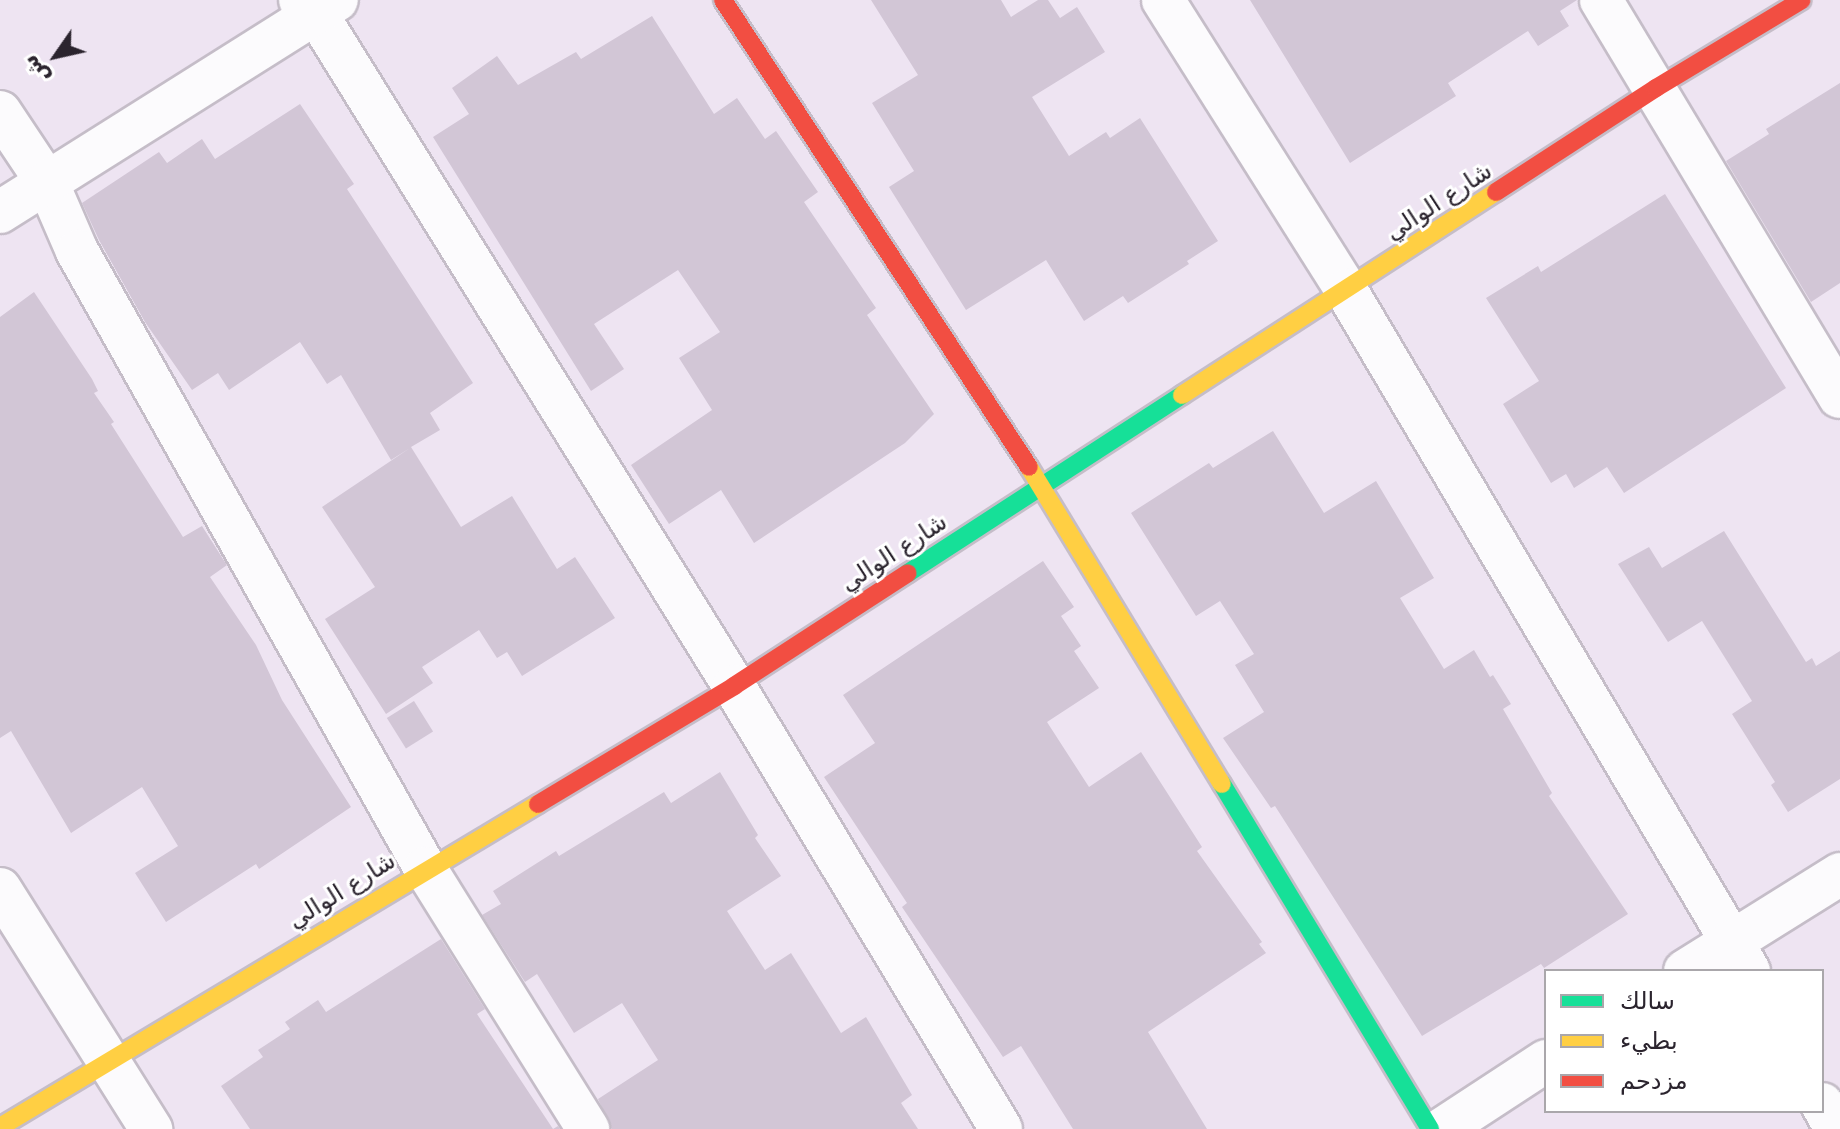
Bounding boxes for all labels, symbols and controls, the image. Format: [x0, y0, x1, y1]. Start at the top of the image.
north arrow [16, 16, 96, 96]
text: ش [17, 50, 55, 89]
street label: شارع الوالي [1380, 157, 1498, 247]
street label: شارع الوالي [835, 508, 953, 598]
street label: شارع الوالي [283, 847, 401, 935]
legend [1544, 969, 1824, 1113]
text: سالك [1620, 987, 1675, 1015]
text: بطيء [1620, 1027, 1678, 1055]
text: مزدحم [1620, 1067, 1688, 1095]

